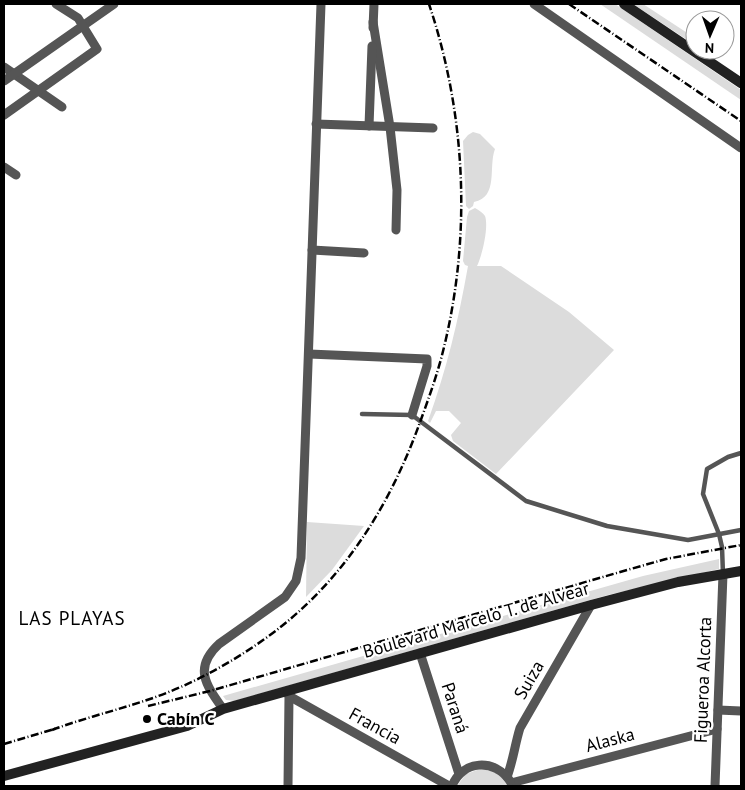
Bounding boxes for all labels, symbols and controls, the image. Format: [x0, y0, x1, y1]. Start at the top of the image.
north arrow [685, 10, 735, 60]
text: N [705, 39, 714, 57]
street label: Boulevard Marcelo T. de Alvear [360, 576, 592, 663]
district label: LAS PLAYAS [18, 606, 126, 630]
street label: Figueroa Alcorta [689, 616, 716, 744]
street label: Suiza [508, 656, 549, 703]
street label: Paraná [436, 679, 474, 736]
street label: Francia [345, 702, 405, 749]
place label: Cabín C [157, 707, 214, 730]
marker: Cabín C [141, 713, 153, 725]
street label: Alaska [583, 722, 637, 757]

